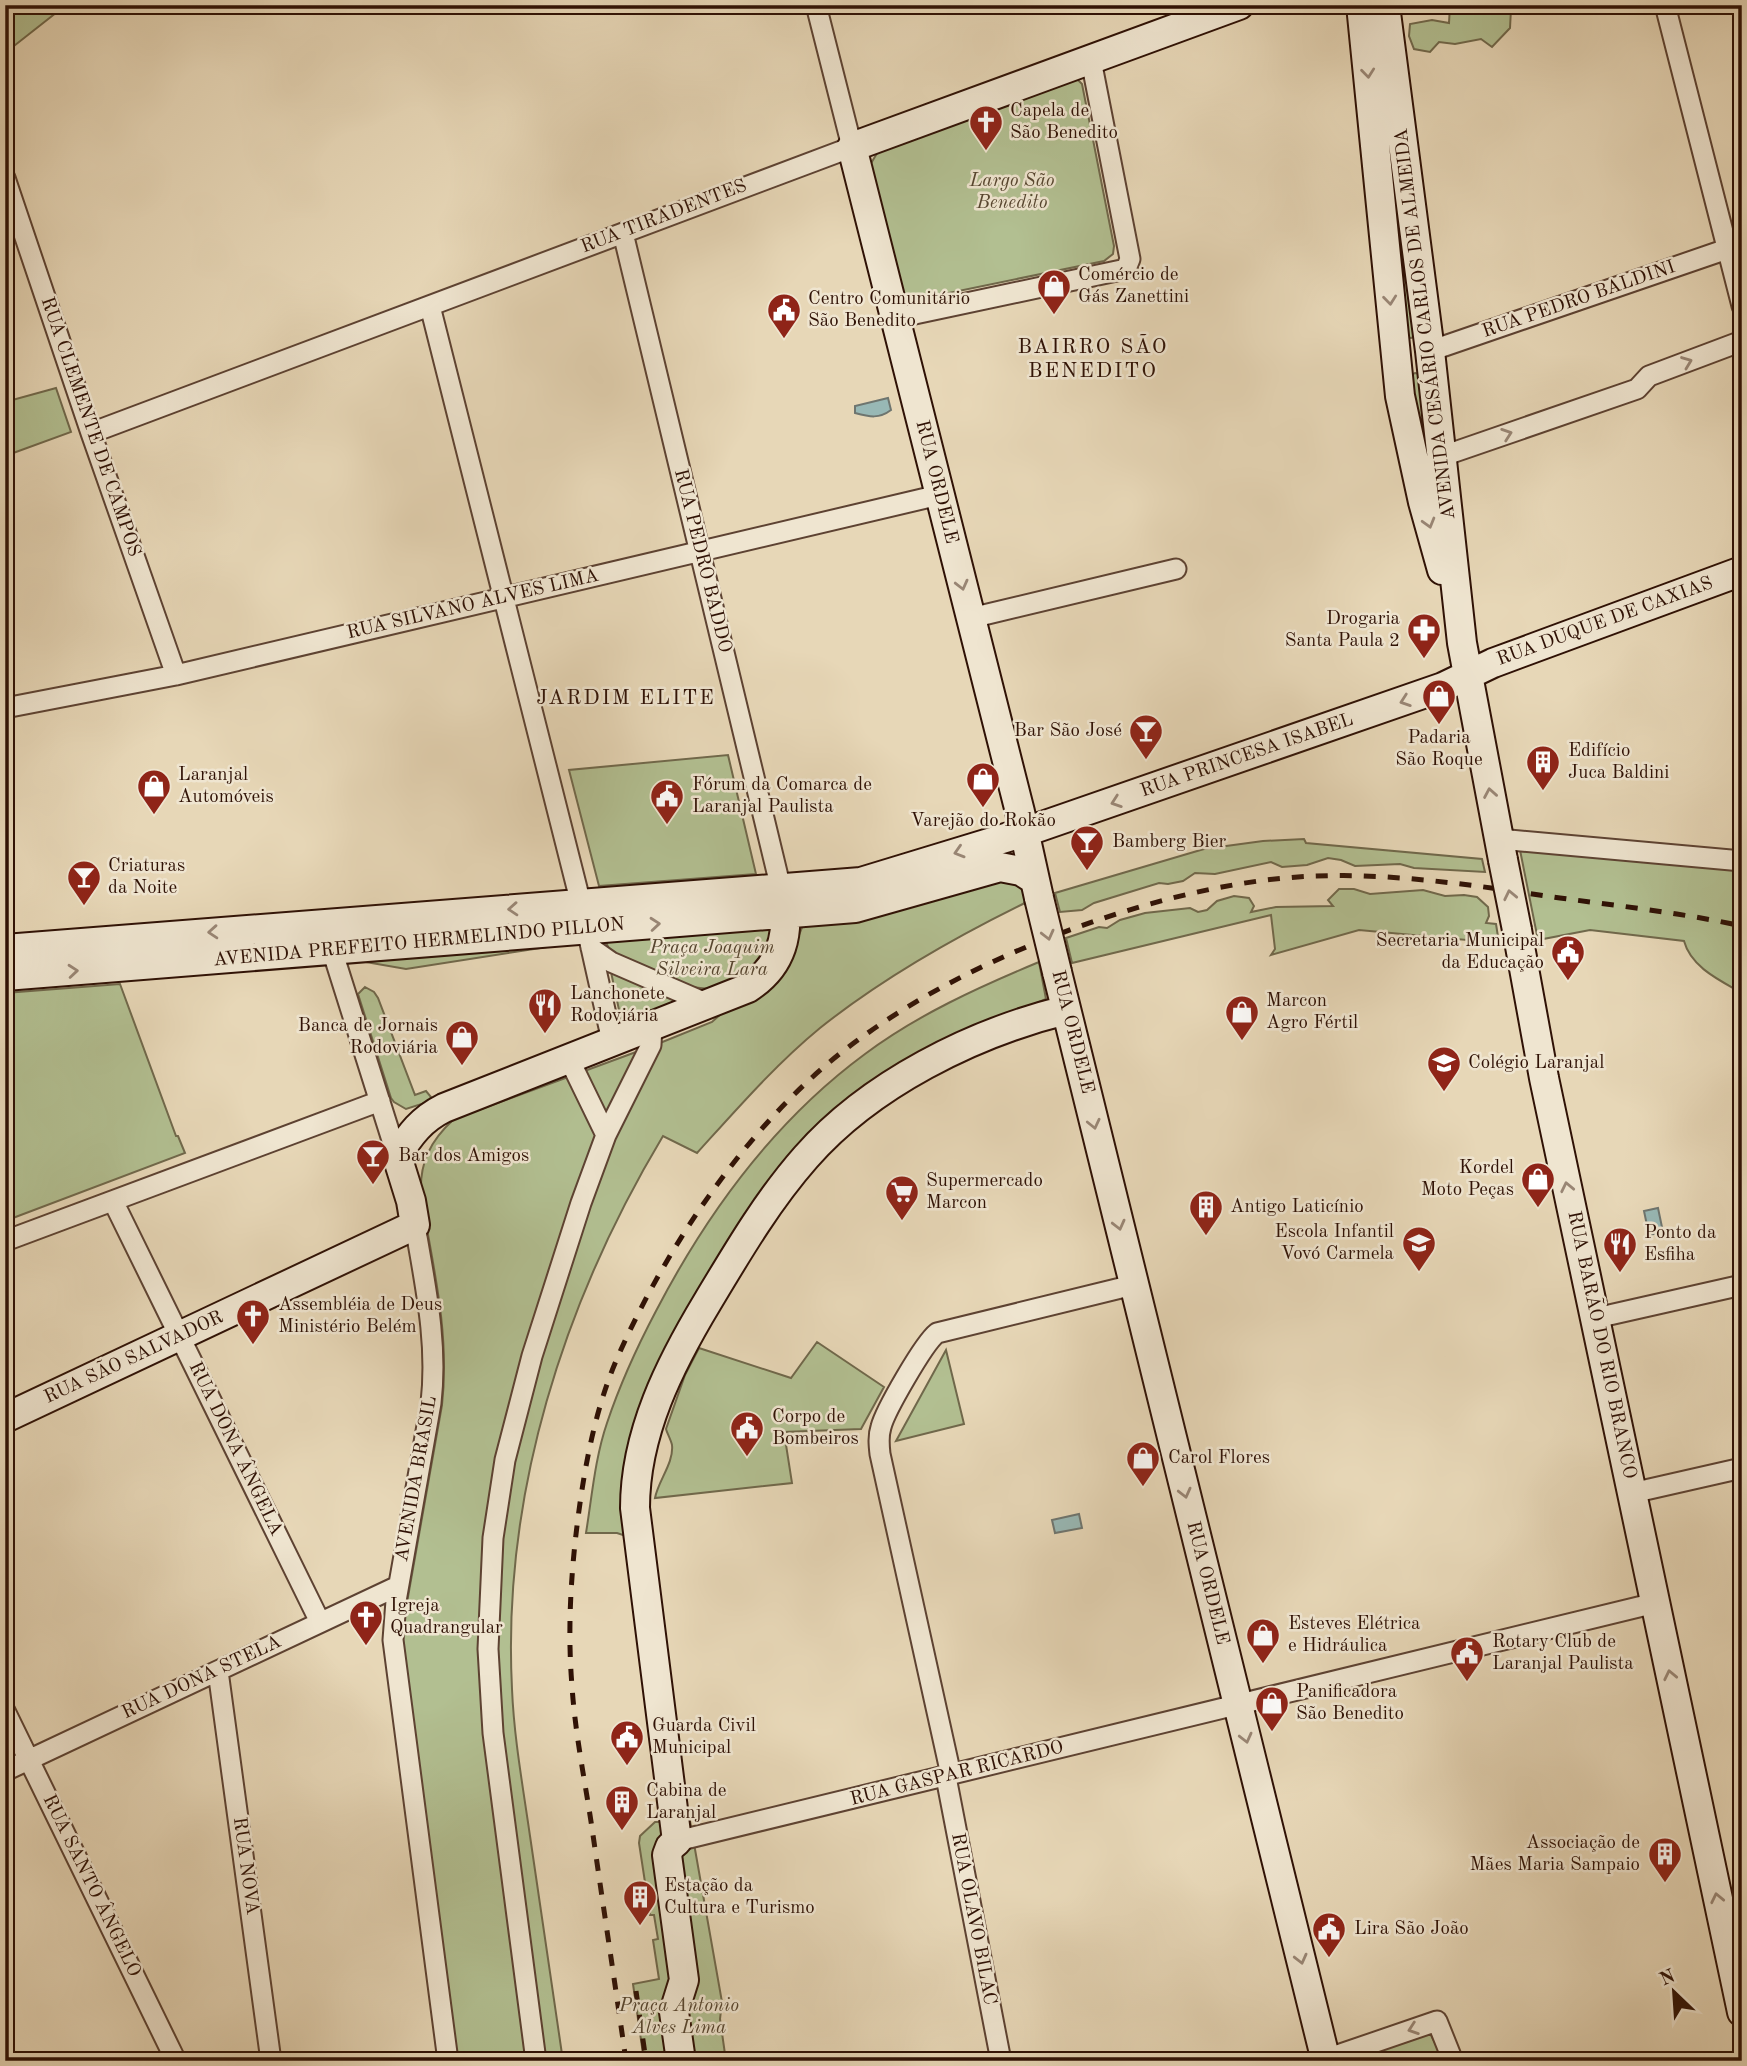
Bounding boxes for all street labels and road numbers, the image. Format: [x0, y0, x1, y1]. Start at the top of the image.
street label: AVENIDA CESÁRIO CARLOS DE ALMEIDA [1389, 127, 1459, 521]
street label: RUA TIRADENTES [578, 177, 750, 257]
street label: RUA PEDRO BALDINI [1480, 258, 1678, 342]
street label: RUA CLEMENTE DE CAMPOS [37, 295, 143, 559]
street label: RUA ORDELE [911, 418, 961, 546]
street label: RUA PEDRO BADDO [670, 467, 734, 655]
street label: RUA SILVANO ALVES LIMA [345, 567, 601, 643]
street label: RUA DUQUE DE CAXIAS [1495, 574, 1715, 670]
street label: RUA PRINCESA ISABEL [1138, 711, 1356, 801]
street label: AVENIDA PREFEITO HERMELINDO PILLON [213, 916, 626, 970]
street label: RUA ORDELE [1047, 968, 1097, 1096]
street label: RUA BARÃO DO RIO BRANCO [1563, 1208, 1643, 1481]
street label: RUA SÃO SALVADOR [40, 1305, 226, 1408]
street label: RUA DONA ÂNGELA [185, 1357, 289, 1539]
street label: AVENIDA BRASIL [393, 1395, 441, 1563]
street label: RUA ORDELE [1182, 1519, 1232, 1647]
street label: RUA DONA STELA [119, 1633, 285, 1723]
street label: RUA GASPAR RICARDO [848, 1738, 1066, 1810]
street label: RUA SANTO ÂNGELO [39, 1790, 147, 1980]
street label: RUA NOVA [229, 1816, 261, 1917]
street label: RUA OLAVO BILAC [947, 1831, 999, 2007]

